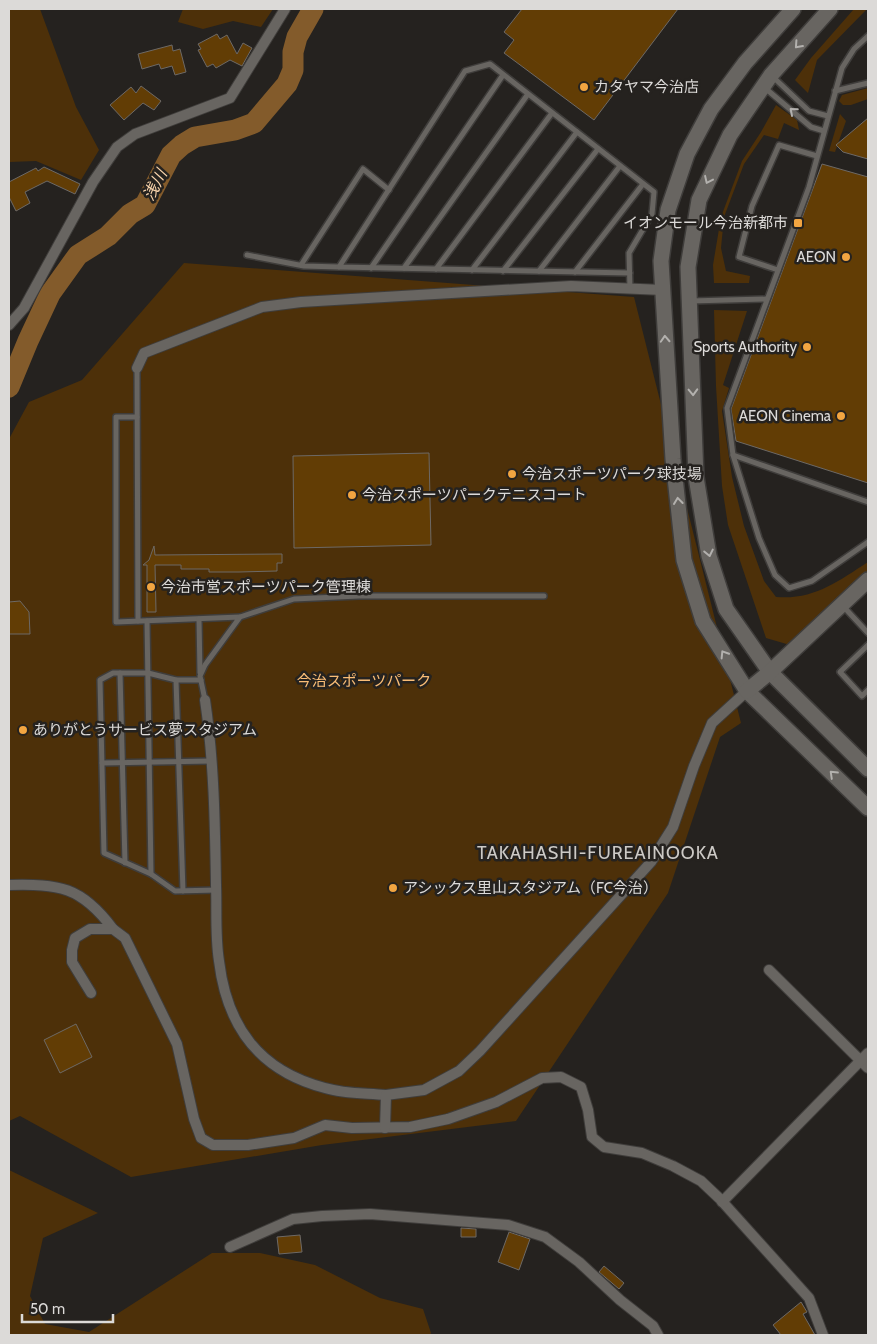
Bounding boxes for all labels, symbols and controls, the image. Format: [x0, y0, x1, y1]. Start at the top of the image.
one-way arrow [795, 40, 804, 49]
place label: カタヤマ今治店 [594, 78, 699, 96]
marker: カタヤマ今治店 [578, 81, 590, 93]
one-way arrow [789, 108, 798, 117]
water label: 浅川 [139, 165, 172, 204]
one-way arrow [704, 175, 714, 184]
place label: イオンモール今治新都市 [623, 214, 788, 232]
marker: イオンモール今治新都市 [792, 217, 804, 229]
place label: AEON [797, 248, 836, 266]
marker: AEON [840, 251, 852, 263]
one-way arrow [660, 335, 671, 343]
place label: Sports Authority [693, 338, 797, 356]
marker: Sports Authority [801, 341, 813, 353]
one-way arrow [688, 388, 698, 396]
place label: AEON Cinema [739, 407, 832, 425]
marker: AEON Cinema [835, 410, 847, 422]
place label: 今治スポーツパーク球技場 [522, 465, 702, 483]
marker: 今治スポーツパーク球技場 [506, 468, 518, 480]
place label: 今治スポーツパークテニスコート [362, 486, 587, 504]
marker: 今治スポーツパークテニスコート [346, 489, 358, 501]
one-way arrow [673, 497, 684, 505]
one-way arrow [704, 548, 714, 557]
place label: 今治市営スポーツパーク管理棟 [161, 578, 371, 596]
marker: 今治市営スポーツパーク管理棟 [145, 581, 157, 593]
one-way arrow [721, 651, 731, 660]
park label: 今治スポーツパーク [297, 672, 431, 690]
place label: ありがとうサービス夢スタジアム [33, 721, 257, 739]
marker: ありがとうサービス夢スタジアム [17, 724, 29, 736]
one-way arrow [830, 771, 839, 780]
district label: TAKAHASHI-FUREAINOOKA [477, 842, 719, 864]
place label: アシックス里山スタジアム（FC今治） [403, 879, 658, 897]
marker: アシックス里山スタジアム（FC今治） [387, 882, 399, 894]
scale bar [22, 1292, 114, 1324]
text: 50 m [30, 1300, 65, 1318]

